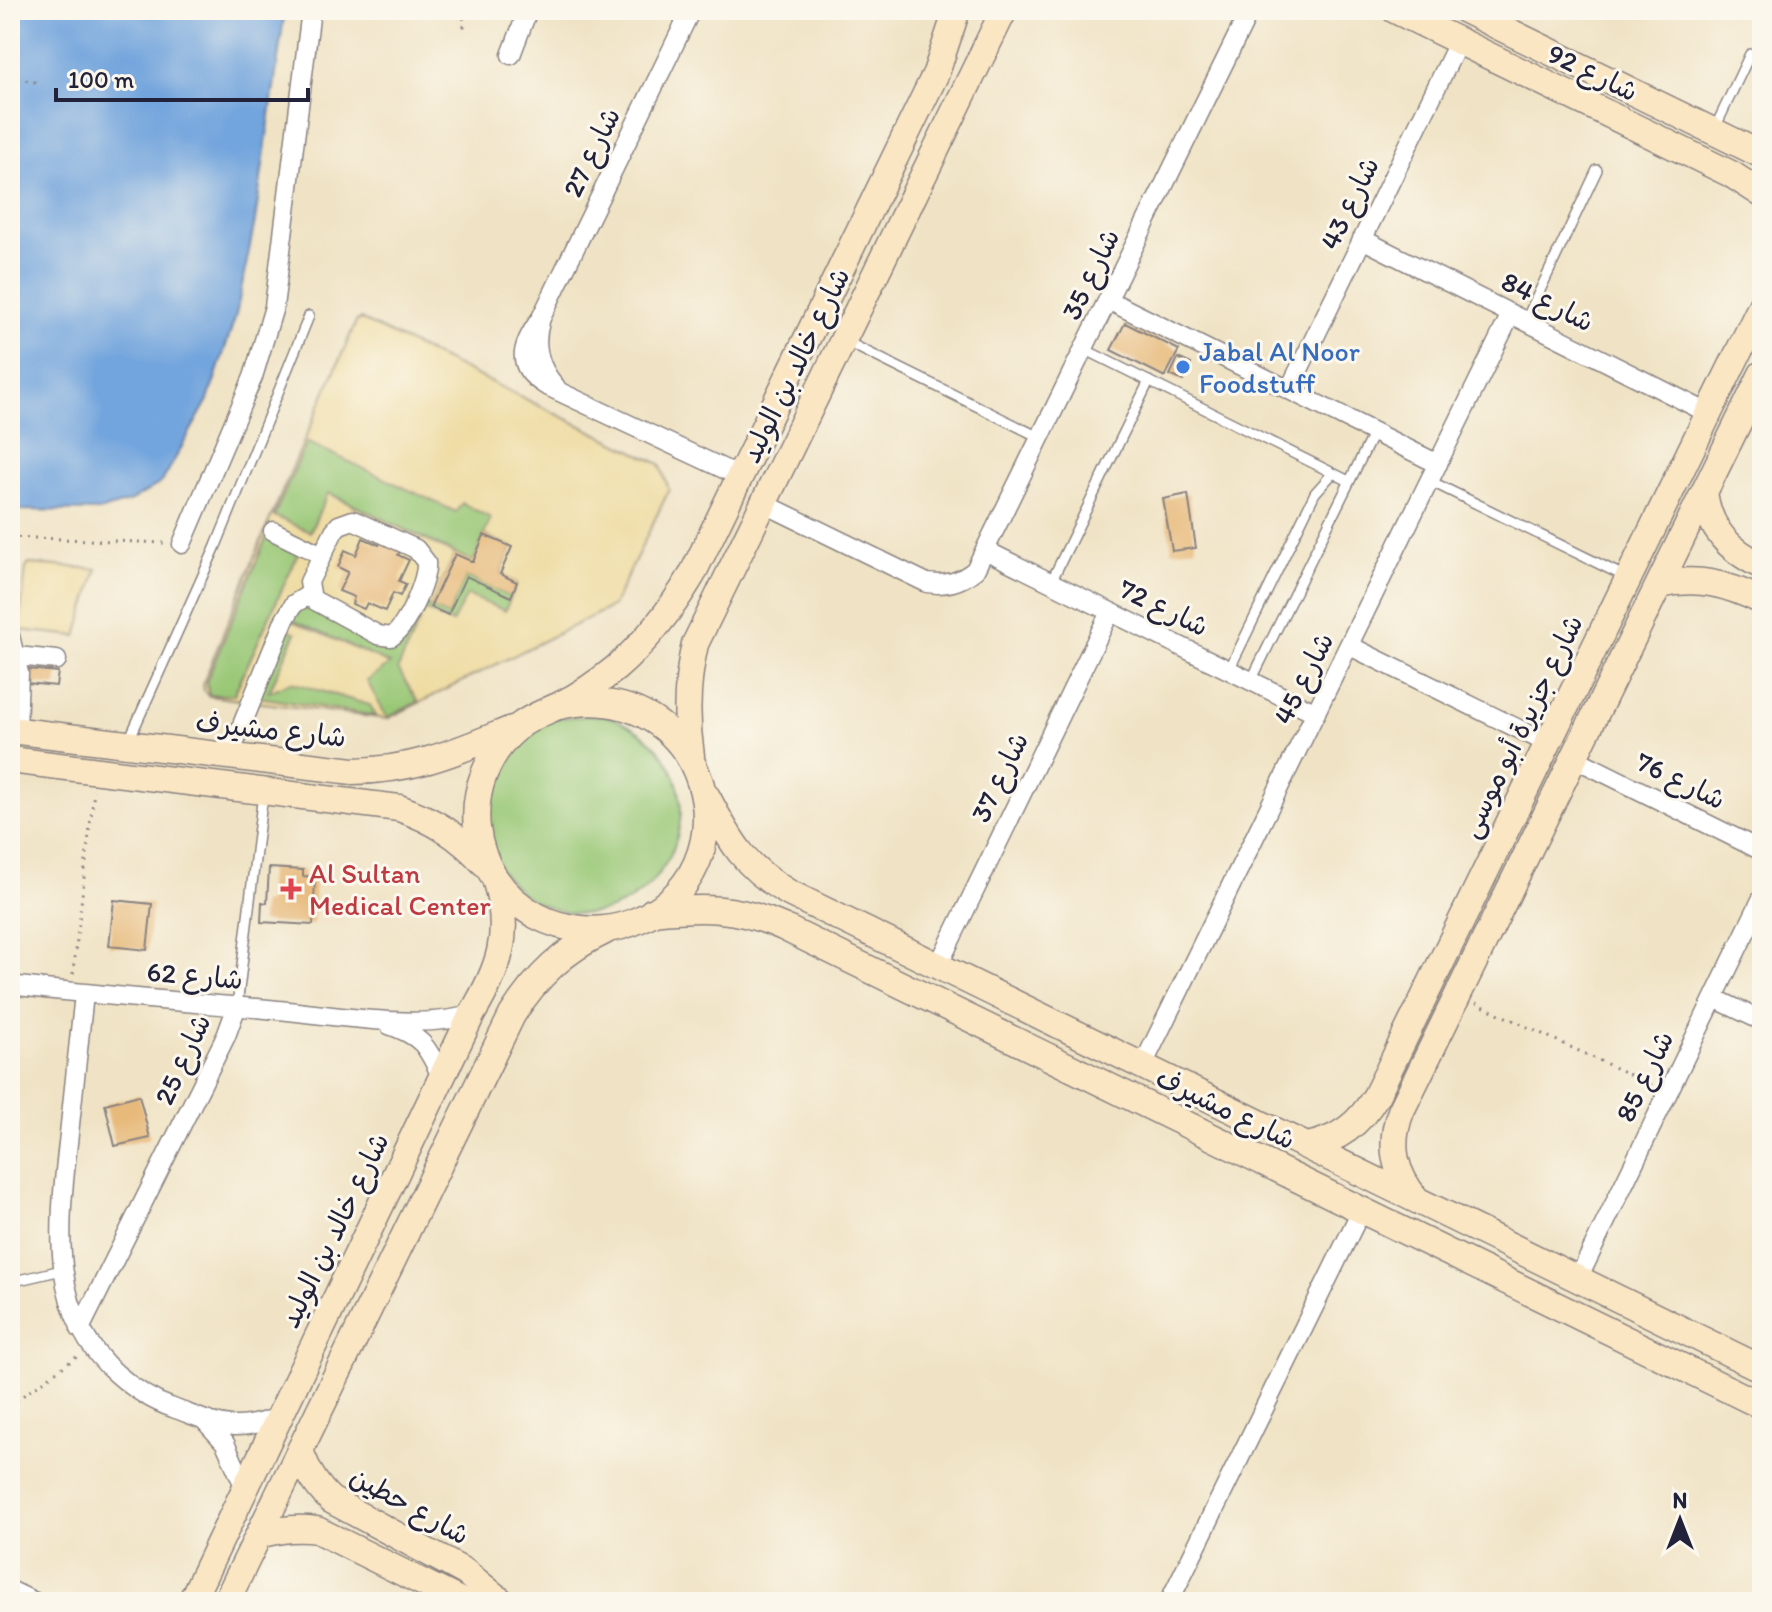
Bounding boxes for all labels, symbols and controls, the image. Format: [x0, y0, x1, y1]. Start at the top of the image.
street label: شارع 92 [1541, 36, 1644, 111]
scale bar [56, 52, 308, 102]
text: 100 m [68, 65, 134, 94]
street label: شارع 27 [555, 102, 630, 204]
street label: شارع 43 [1312, 151, 1389, 256]
street label: شارع 35 [1053, 223, 1129, 326]
street label: شارع خالد بن الوليد [733, 262, 860, 469]
street label: شارع 84 [1495, 263, 1600, 341]
place label: Jabal Al Noor Foodstuff [1199, 334, 1360, 400]
marker: Jabal Al Noor Foodstuff [1174, 358, 1192, 376]
street label: شارع 72 [1112, 571, 1214, 646]
street label: شارع جزيرة أبو موسى [1452, 609, 1592, 844]
street label: شارع 45 [1266, 626, 1343, 731]
street label: شارع مشيرف [194, 704, 348, 757]
street label: شارع 37 [963, 726, 1038, 829]
street label: شارع 76 [1629, 744, 1731, 819]
place label: Al Sultan Medical Center [309, 856, 491, 922]
marker: Al Sultan Medical Center [280, 878, 302, 900]
street label: شارع 62 [145, 954, 245, 999]
street label: شارع 25 [146, 1008, 220, 1111]
street label: شارع 85 [1607, 1025, 1683, 1128]
street label: شارع مشيرف [1149, 1060, 1301, 1159]
street label: شارع خالد بن الوليد [272, 1127, 399, 1334]
street label: شارع حطين [343, 1458, 476, 1554]
north arrow [1640, 1480, 1720, 1560]
text: N [1673, 1487, 1687, 1514]

